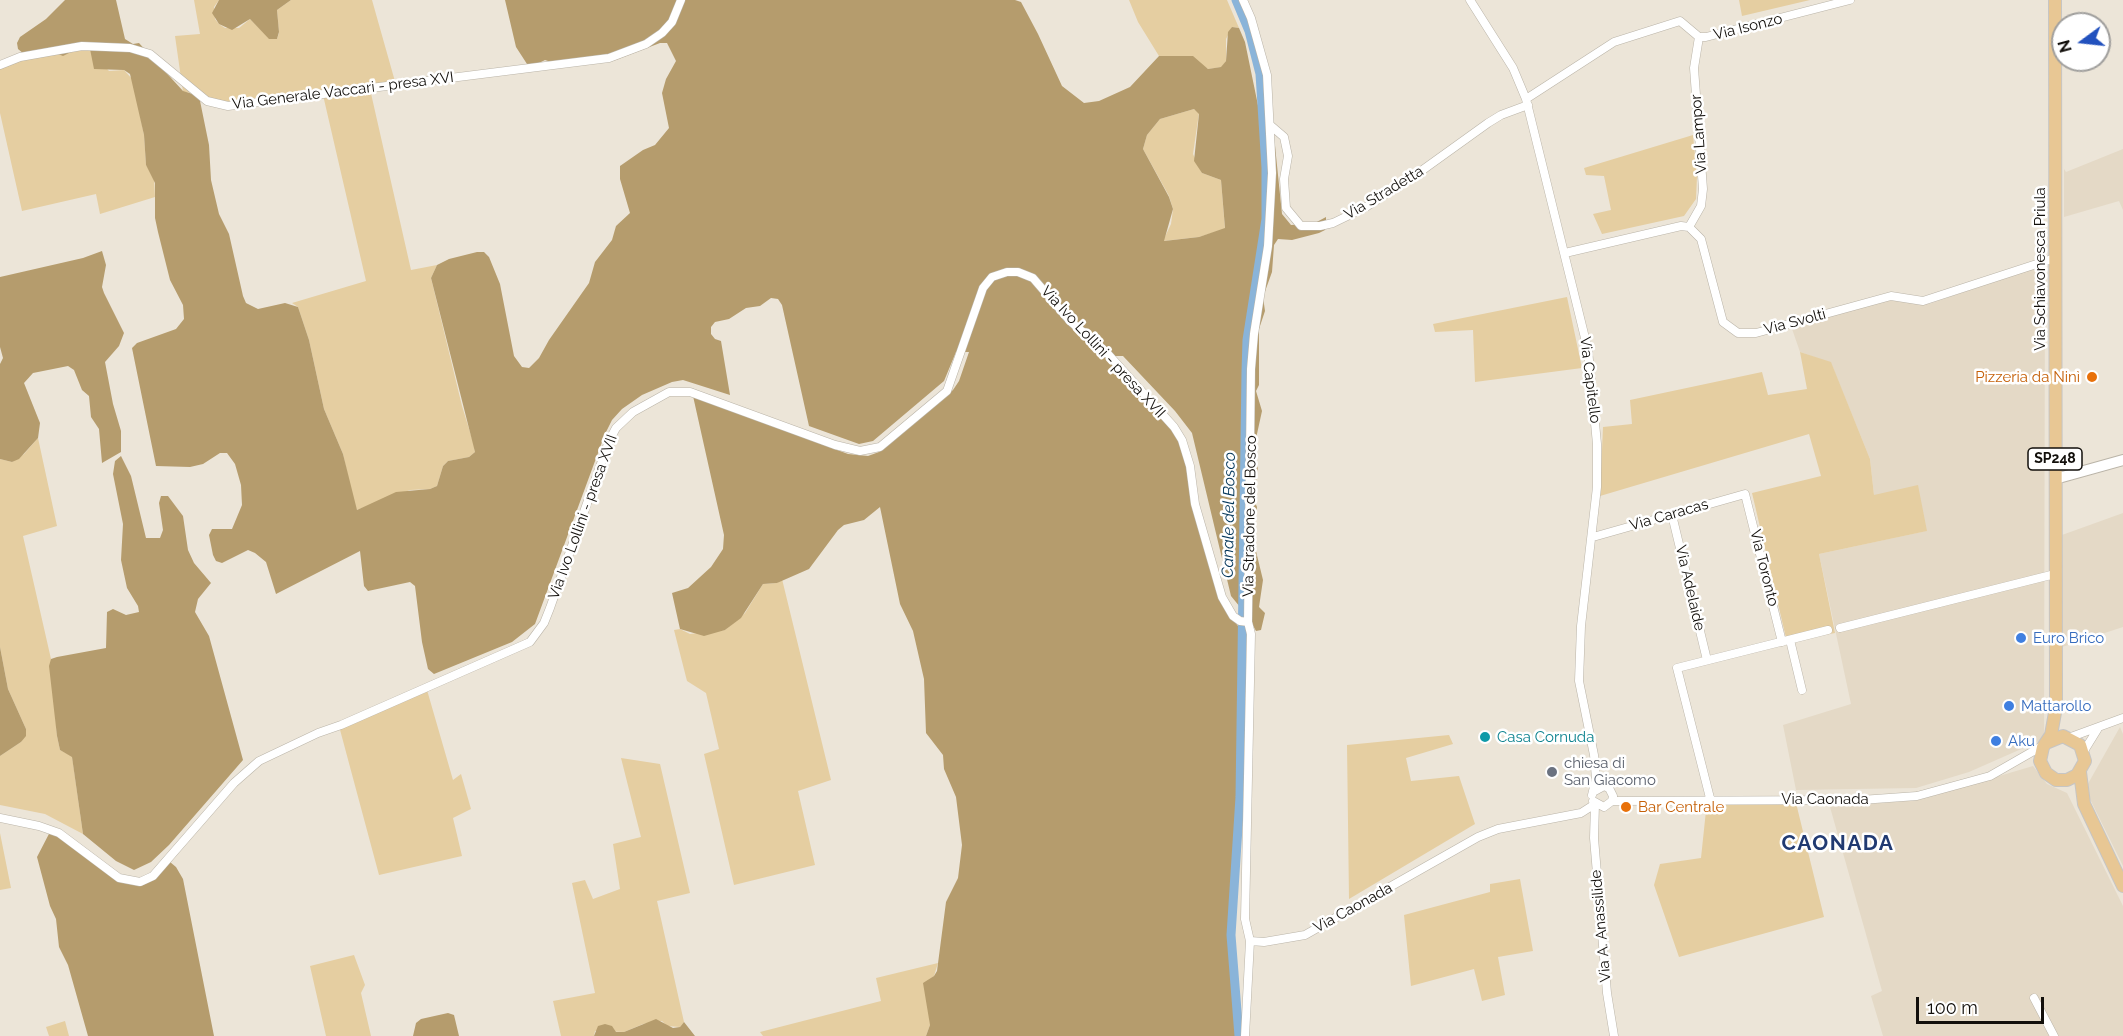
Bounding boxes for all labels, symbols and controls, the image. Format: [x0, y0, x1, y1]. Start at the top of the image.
street label: Via Isonzo [1712, 10, 1784, 44]
north arrow [2051, 12, 2111, 72]
text: N [2054, 38, 2076, 55]
street label: Via Generale Vaccari - presa XVI [231, 68, 455, 114]
street label: Via Lampor [1687, 94, 1711, 174]
street label: Via Stradetta [1341, 162, 1427, 224]
street label: Via Schiavonesca Priula [2031, 187, 2049, 351]
street label: Via Ivo Lollini - presa XVII [1037, 282, 1169, 422]
street label: Via Svolti [1762, 305, 1828, 339]
street label: Via Capitello [1576, 336, 1604, 424]
place label: Pizzeria da Ninì [1975, 368, 2080, 386]
marker: Pizzeria da Ninì [2085, 370, 2099, 384]
street label: Via Ivo Lollini - presa XVII [545, 432, 621, 602]
street label: Via Stradone del Bosco [1240, 435, 1260, 597]
road number: SP248 [2028, 448, 2082, 470]
water label: Canale del Bosco [1218, 452, 1240, 578]
street label: Via Caracas [1628, 495, 1710, 535]
street label: Via Toronto [1746, 528, 1782, 608]
street label: Via Adelaide [1671, 544, 1709, 632]
place label: Euro Brico [2033, 629, 2104, 647]
marker: Euro Brico [2014, 631, 2028, 645]
place label: Mattarollo [2021, 697, 2091, 715]
marker: Mattarollo [2002, 699, 2016, 713]
place label: Casa Cornuda [1497, 728, 1594, 746]
marker: Casa Cornuda [1478, 730, 1492, 744]
place label: Aku [2008, 732, 2035, 750]
marker: Aku [1989, 734, 2003, 748]
place label: chiesa di San Giacomo [1564, 754, 1656, 789]
marker: chiesa di San Giacomo [1545, 765, 1559, 779]
street label: Via Caonada [1781, 790, 1869, 808]
place label: Bar Centrale [1638, 798, 1724, 816]
marker: Bar Centrale [1619, 800, 1633, 814]
district label: CAONADA [1782, 831, 1894, 857]
street label: Via A. Anassilide [1587, 869, 1615, 983]
street label: Via Caonada [1310, 879, 1396, 937]
scale bar [1919, 985, 2046, 1023]
text: 100 m [1927, 997, 1978, 1018]

